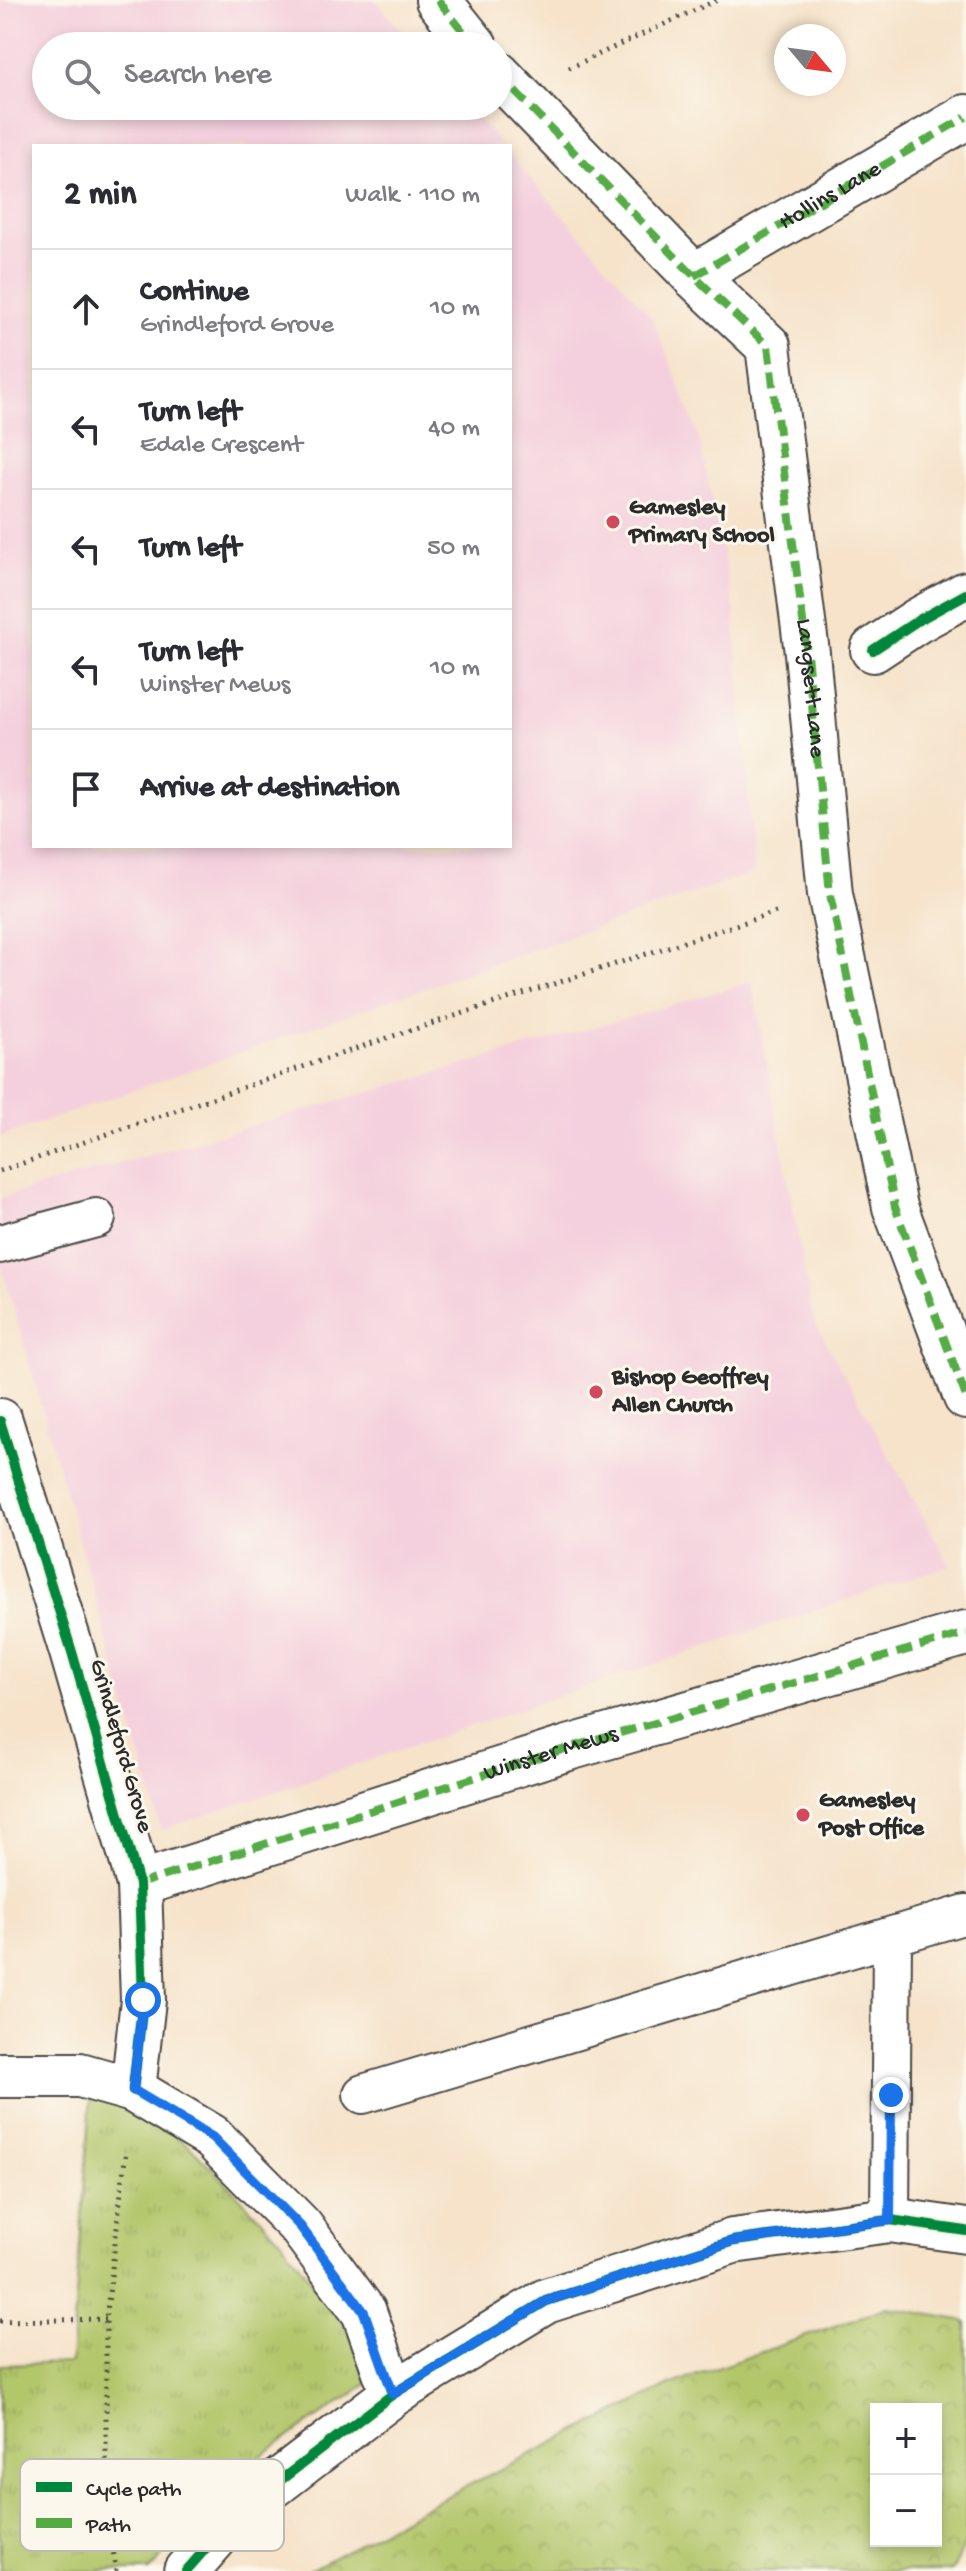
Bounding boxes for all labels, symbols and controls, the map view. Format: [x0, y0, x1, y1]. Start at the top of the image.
north arrow [774, 24, 846, 96]
search box [32, 32, 512, 120]
icon: search [60, 54, 104, 98]
text: Search here [124, 59, 272, 94]
street label: Hollins Lane [774, 155, 887, 238]
text: 2 min [64, 176, 136, 216]
text: Walk · 110 m [345, 181, 480, 212]
text: Continue [140, 276, 249, 311]
icon: ahead [64, 287, 108, 331]
text: 10 m [430, 294, 480, 325]
text: Grindleford Grove [140, 311, 334, 342]
text: Turn left [140, 396, 241, 431]
icon: left [64, 407, 108, 451]
text: 40 m [428, 414, 480, 445]
text: Edale Crescent [140, 431, 303, 462]
place label: Gamesley Primary School [627, 494, 775, 551]
marker: Gamesley Primary School [604, 513, 622, 531]
icon: left [64, 527, 108, 571]
text: Turn left [140, 532, 241, 567]
text: 50 m [427, 534, 480, 565]
street label: Langsett Lane [788, 617, 831, 760]
text: Turn left [140, 636, 241, 671]
icon: left [64, 647, 108, 691]
text: 10 m [430, 654, 480, 685]
text: Winster Mews [140, 671, 290, 702]
icon: arrive [64, 767, 108, 811]
text: Arrive at destination [140, 772, 400, 807]
place label: Bishop Geoffrey Allen Church [611, 1364, 769, 1421]
marker: Bishop Geoffrey Allen Church [587, 1383, 605, 1401]
street label: Grindleford Grove [81, 1656, 159, 1837]
street label: Winster Mews [480, 1720, 622, 1788]
place label: Gamesley Post Office [817, 1787, 926, 1844]
marker: Gamesley Post Office [794, 1806, 812, 1824]
route start [125, 1982, 161, 2018]
route end [873, 2077, 909, 2113]
map controls [870, 2403, 942, 2547]
button: + [870, 2403, 942, 2475]
legend [20, 2459, 284, 2551]
button: − [870, 2475, 942, 2547]
text: Cycle path [86, 2478, 182, 2504]
text: Path [85, 2514, 131, 2540]

